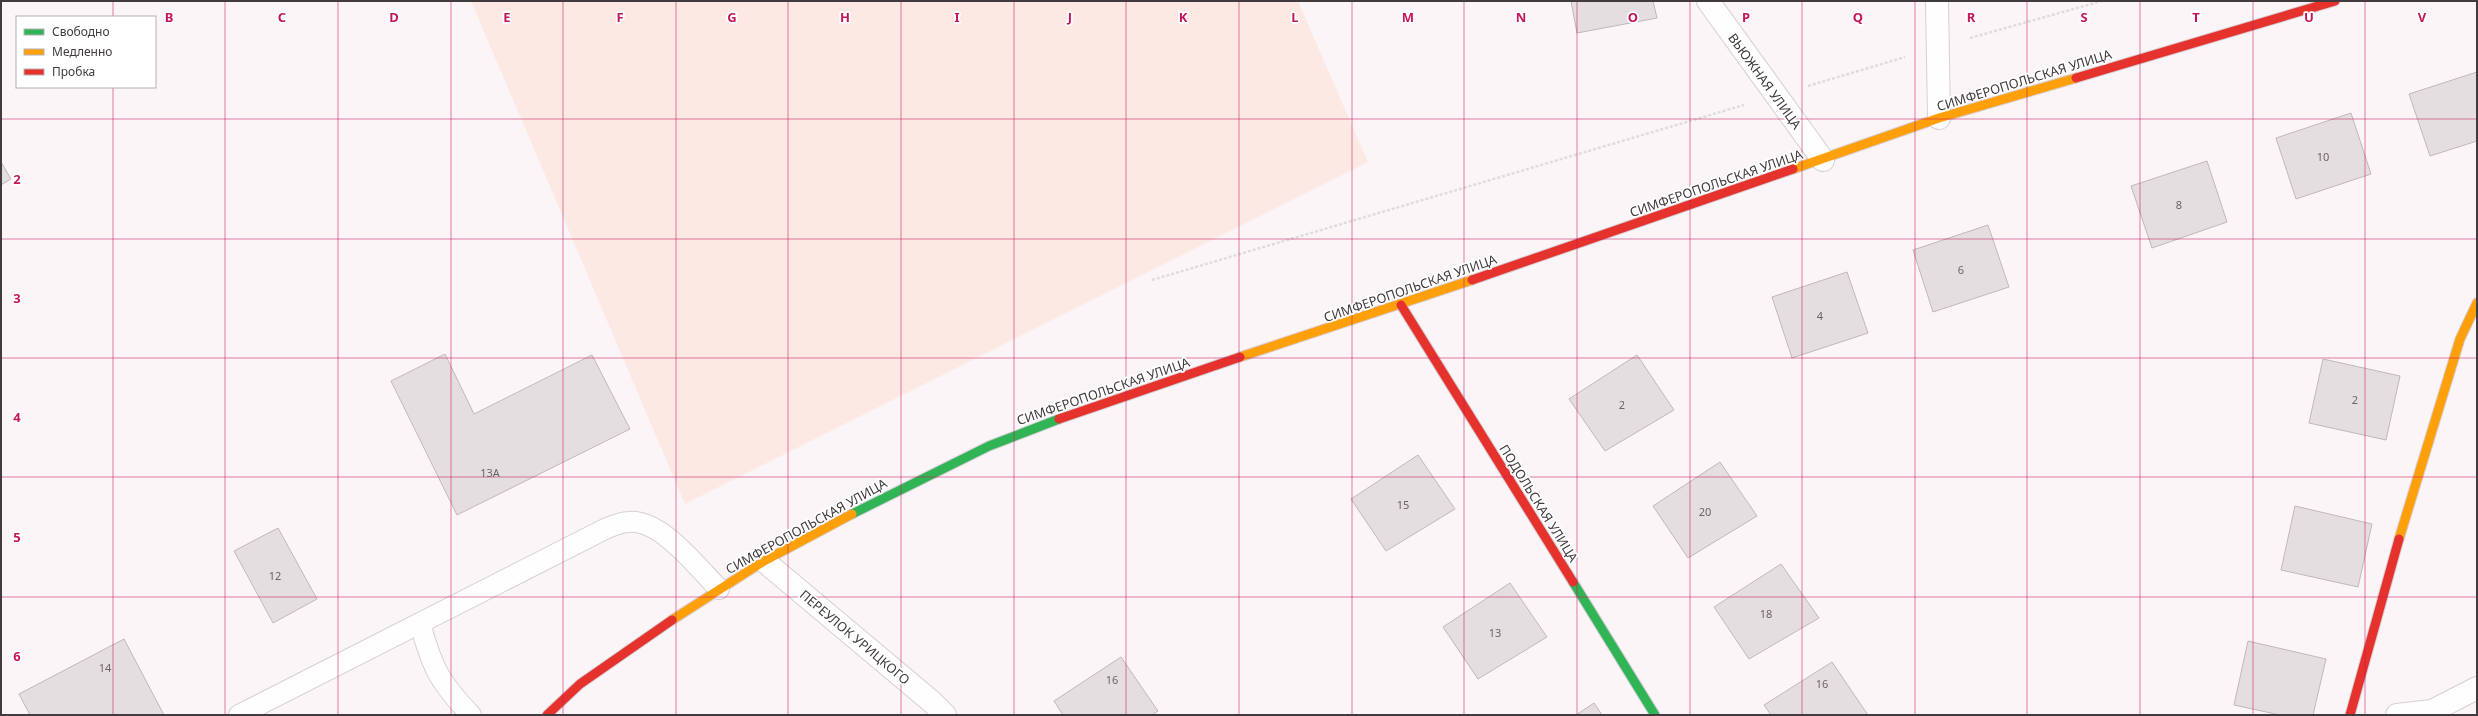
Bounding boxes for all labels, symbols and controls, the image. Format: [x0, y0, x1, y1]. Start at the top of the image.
text: B [165, 8, 173, 26]
text: C [278, 8, 286, 26]
text: D [389, 8, 399, 26]
text: E [503, 8, 511, 26]
text: F [616, 8, 624, 26]
text: G [727, 8, 737, 26]
text: H [840, 8, 850, 26]
text: I [954, 8, 960, 26]
text: J [1067, 8, 1072, 26]
text: K [1179, 8, 1188, 26]
text: L [1291, 8, 1299, 26]
text: M [1402, 8, 1414, 26]
text: N [1516, 8, 1526, 26]
text: O [1628, 8, 1638, 26]
text: P [1742, 8, 1750, 26]
text: Q [1853, 8, 1863, 26]
text: R [1967, 8, 1976, 26]
text: S [2080, 8, 2088, 26]
text: T [2192, 8, 2200, 26]
text: U [2304, 8, 2314, 26]
text: V [2418, 8, 2427, 26]
legend [16, 16, 156, 88]
text: Свободно [52, 23, 110, 40]
street label: ВЬЮЖНАЯ УЛИЦА [1724, 30, 1806, 133]
text: Медленно [52, 43, 112, 60]
street label: СИМФЕРОПОЛЬСКАЯ УЛИЦА [1934, 45, 2114, 115]
text: Пробка [52, 63, 95, 80]
street label: СИМФЕРОПОЛЬСКАЯ УЛИЦА [1627, 145, 1806, 221]
house number: 10 [2317, 149, 2329, 164]
text: 2 [13, 170, 21, 188]
house number: 8 [2176, 197, 2182, 212]
street label: СИМФЕРОПОЛЬСКАЯ УЛИЦА [1321, 250, 1500, 326]
house number: 6 [1958, 262, 1964, 277]
text: 3 [13, 289, 21, 307]
house number: 4 [1817, 308, 1824, 323]
street label: СИМФЕРОПОЛЬСКАЯ УЛИЦА [1014, 353, 1193, 429]
house number: 2 [2352, 392, 2358, 407]
house number: 2 [1619, 397, 1625, 412]
text: 4 [13, 408, 21, 426]
street label: ПОДОЛЬСКАЯ УЛИЦА [1495, 441, 1583, 566]
house number: 13А [480, 465, 501, 480]
street label: СИМФЕРОПОЛЬСКАЯ УЛИЦА [722, 474, 891, 578]
house number: 15 [1397, 497, 1409, 512]
house number: 20 [1699, 504, 1711, 519]
text: 5 [13, 528, 21, 546]
house number: 12 [269, 568, 281, 583]
street label: ПЕРЕУЛОК УРИЦКОГО [796, 586, 914, 688]
house number: 18 [1760, 606, 1772, 621]
house number: 13 [1489, 625, 1501, 640]
text: 6 [13, 647, 21, 665]
house number: 14 [99, 660, 112, 675]
house number: 16 [1106, 672, 1118, 687]
house number: 16 [1816, 676, 1828, 691]

